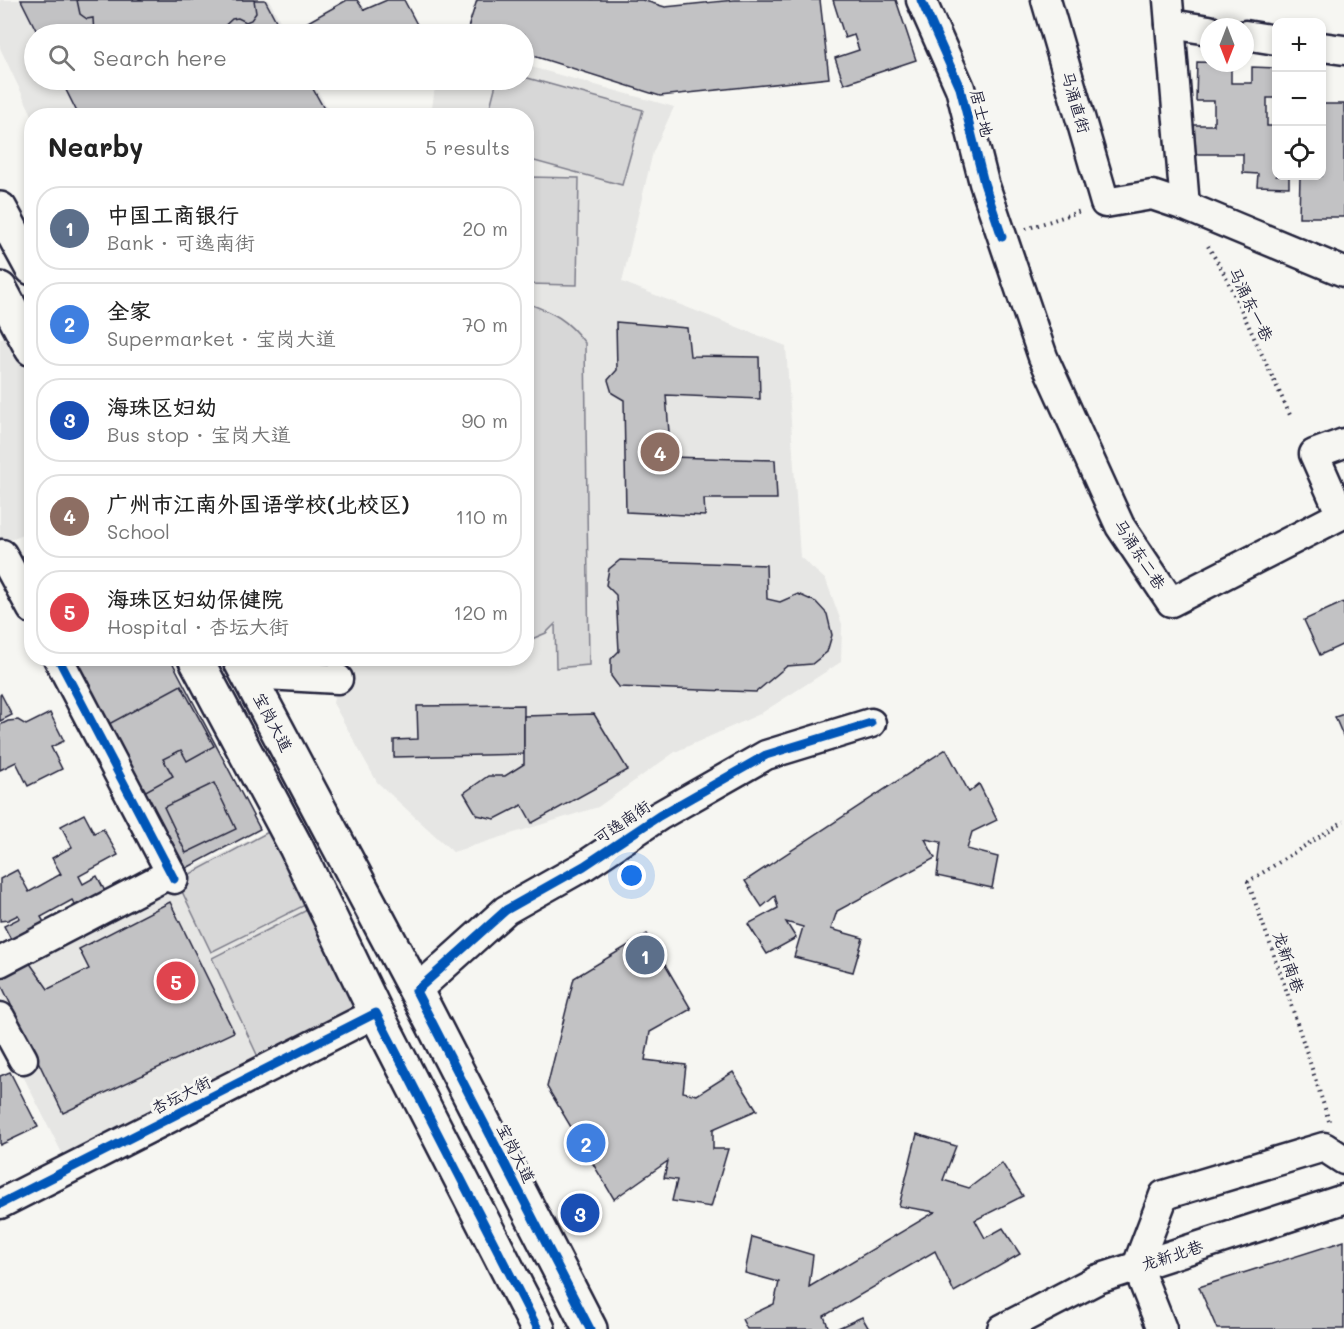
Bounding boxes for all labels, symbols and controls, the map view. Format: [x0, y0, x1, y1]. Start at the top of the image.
north arrow [1200, 18, 1254, 72]
map controls [1272, 18, 1326, 180]
button: + [1272, 18, 1326, 72]
search box [24, 24, 534, 90]
icon: search [45, 41, 78, 74]
text: Search here [93, 43, 227, 72]
street label: 马涌直街 [1058, 68, 1095, 136]
button: − [1272, 72, 1326, 126]
street label: 居士地 [966, 87, 998, 139]
button: locate [1272, 126, 1326, 180]
text: Nearby [48, 130, 143, 164]
text: 5 results [425, 134, 510, 160]
text: 中国工商银行 [107, 200, 239, 229]
text: 1 [65, 215, 74, 241]
text: 20 m [462, 215, 508, 241]
text: Bank · 可逸南街 [107, 229, 255, 255]
street label: 马涌东一巷 [1224, 263, 1278, 344]
text: 全家 [107, 296, 151, 325]
text: 2 [64, 311, 75, 337]
text: 70 m [462, 311, 508, 337]
text: Supermarket · 宝岗大道 [107, 325, 336, 351]
text: 海珠区妇幼 [107, 392, 217, 421]
text: 3 [64, 407, 76, 433]
text: 90 m [462, 407, 508, 433]
text: Bus stop · 宝岗大道 [107, 421, 291, 447]
pin: 4 [640, 430, 680, 474]
text: 广州市江南外国语学校(北校区) [107, 489, 410, 518]
text: 4 [63, 503, 76, 529]
text: 110 m [455, 503, 508, 529]
street label: 马涌东二巷 [1110, 514, 1171, 593]
text: School [107, 518, 170, 544]
text: 海珠区妇幼保健院 [107, 584, 283, 613]
text: 5 [64, 599, 75, 625]
text: 120 m [453, 599, 508, 625]
text: Hospital · 杏坛大街 [107, 613, 289, 639]
street label: 宝岗大道 [249, 689, 298, 755]
street label: 可逸南街 [589, 795, 654, 848]
your location [617, 861, 646, 890]
street label: 龙新南巷 [1269, 928, 1310, 996]
pin: 1 [626, 932, 664, 978]
pin: 5 [156, 958, 195, 1004]
street label: 杏坛大街 [147, 1071, 214, 1118]
street label: 宝岗大道 [493, 1119, 540, 1186]
pin: 2 [566, 1120, 606, 1166]
pin: 3 [560, 1190, 600, 1236]
street label: 龙新北巷 [1138, 1235, 1206, 1274]

